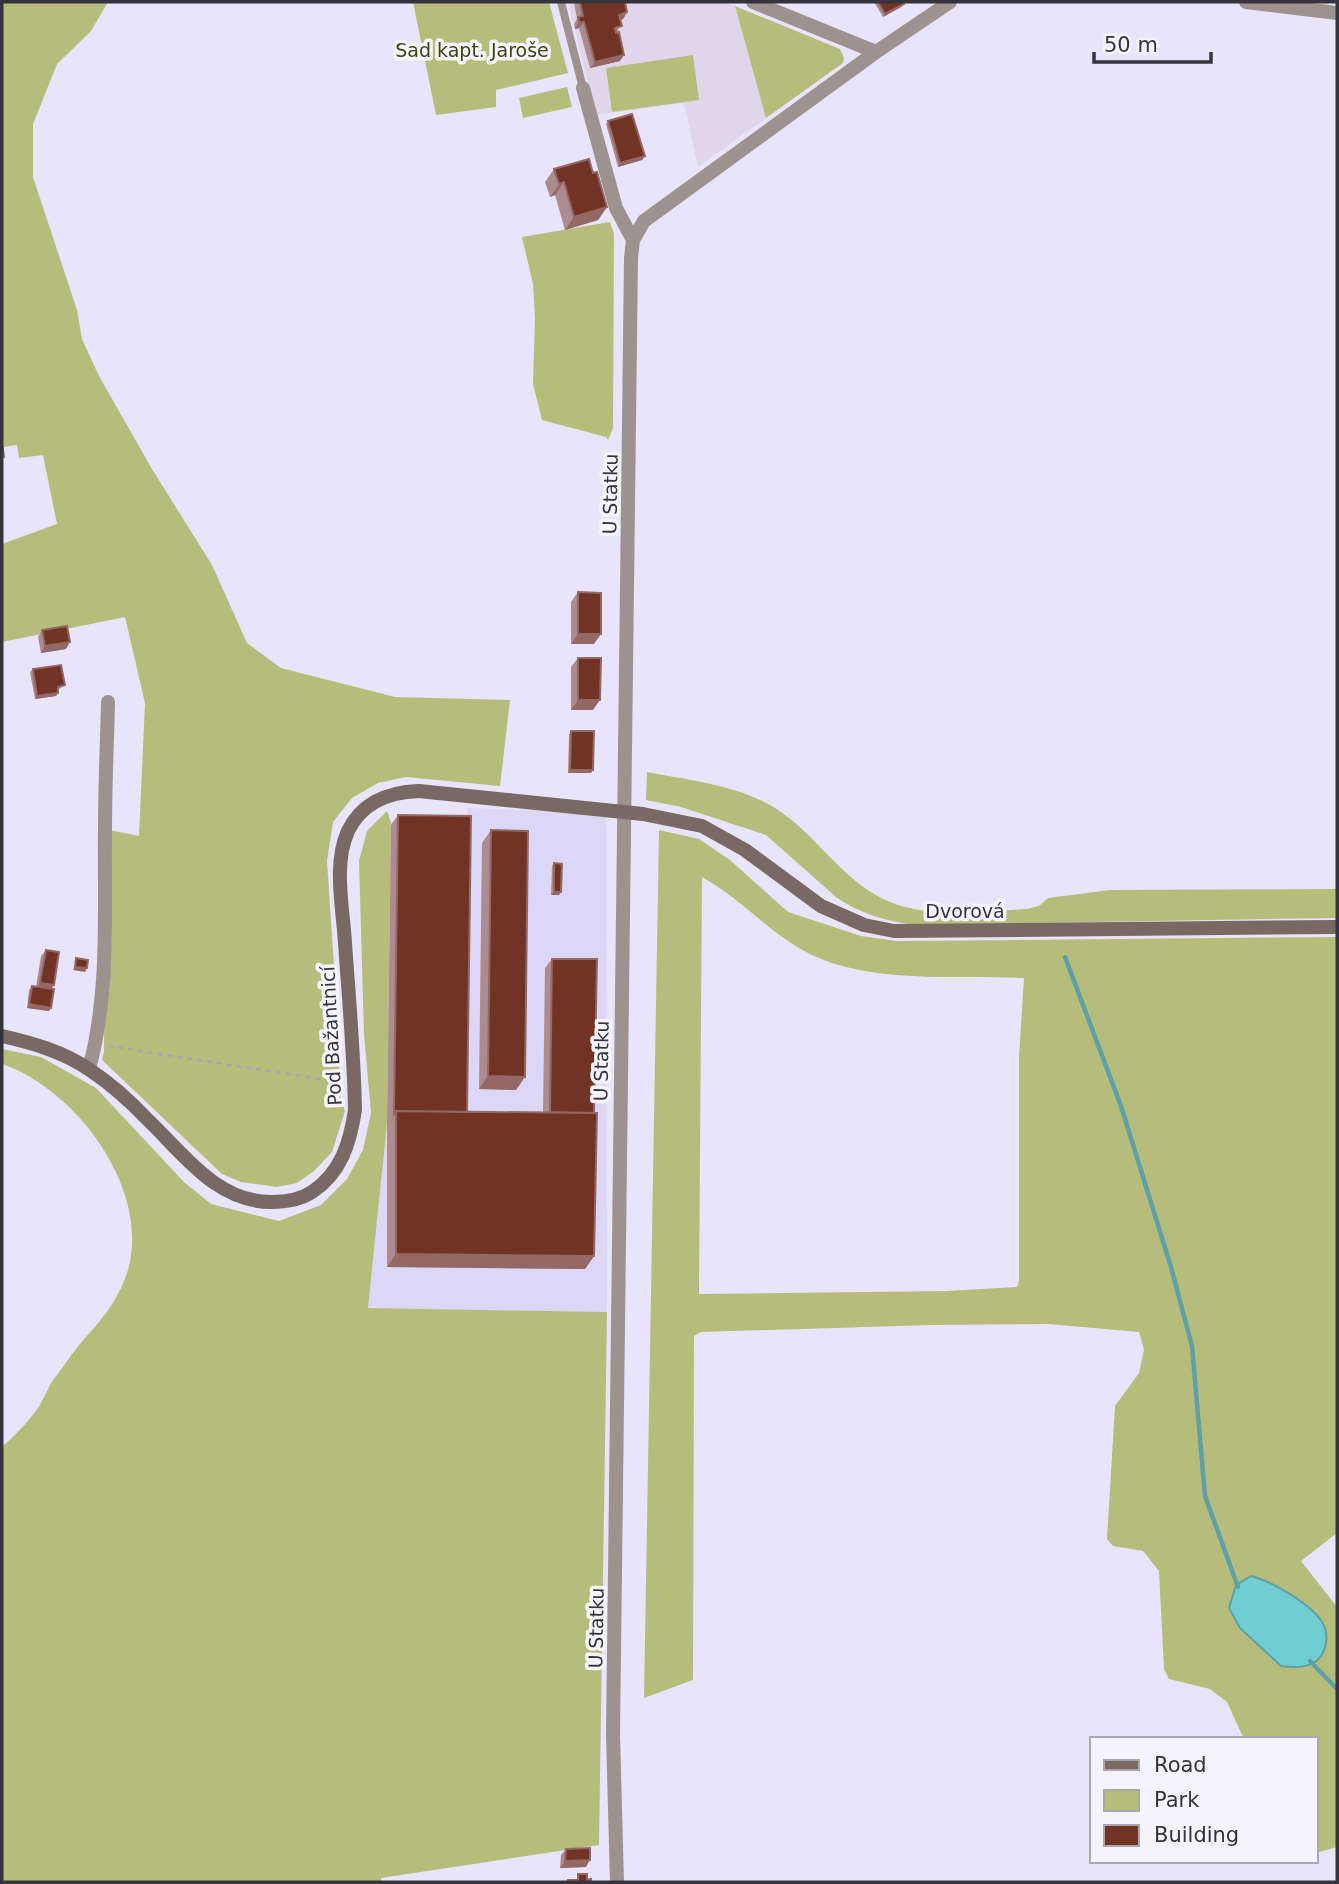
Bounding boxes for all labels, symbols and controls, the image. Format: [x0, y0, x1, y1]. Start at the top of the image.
scale bar [1094, 21, 1211, 65]
text: 50 m [1104, 33, 1158, 57]
park label: Sad kapt. Jaroše [395, 39, 549, 61]
street label: U Statku [598, 453, 622, 535]
street label: Dvorová [925, 900, 1005, 922]
street label: Pod Bažantnicí [316, 965, 346, 1106]
street label: U Statku [589, 1020, 613, 1102]
street label: U Statku [584, 1587, 608, 1669]
legend [1090, 1737, 1318, 1863]
text: Road [1154, 1753, 1207, 1777]
text: Park [1154, 1788, 1200, 1812]
text: Building [1154, 1823, 1239, 1847]

